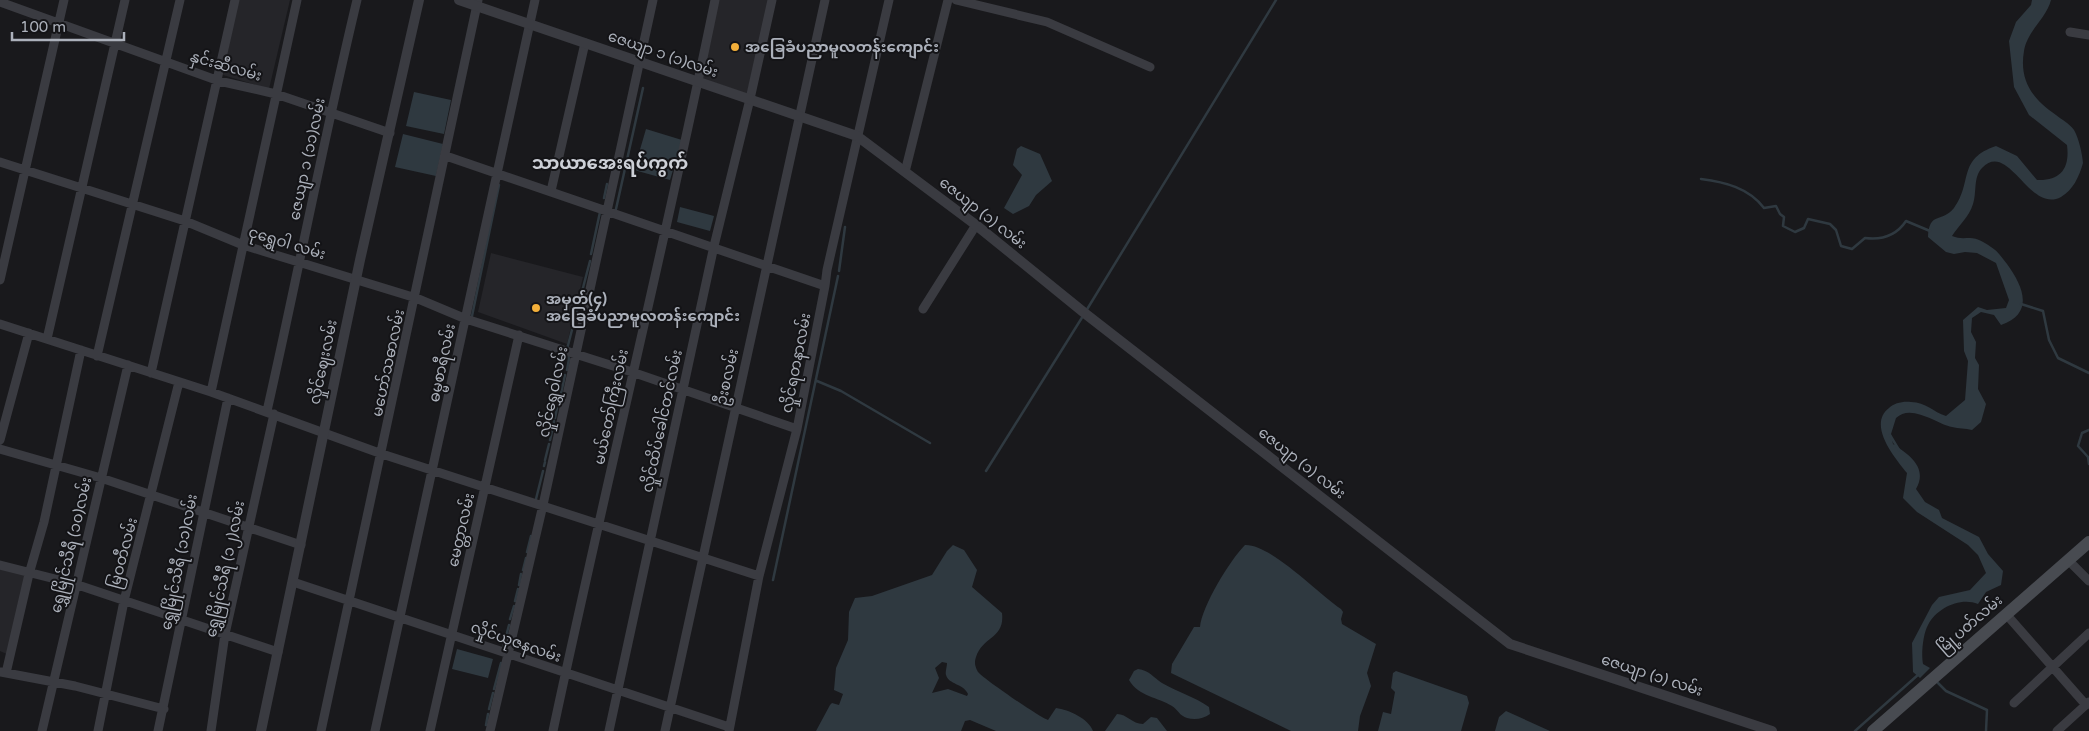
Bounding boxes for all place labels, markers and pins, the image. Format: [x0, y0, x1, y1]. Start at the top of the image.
place label: အခြေခံပညာမူလတန်းကျောင်း [745, 37, 939, 59]
marker: အခြေခံပညာမူလတန်းကျောင်း [729, 41, 741, 53]
place label: အမှတ်(၄) အခြေခံပညာမူလတန်းကျောင်း [546, 289, 740, 328]
marker: အမှတ်(၄) အခြေခံပညာမူလတန်းကျောင်း [530, 302, 542, 314]

